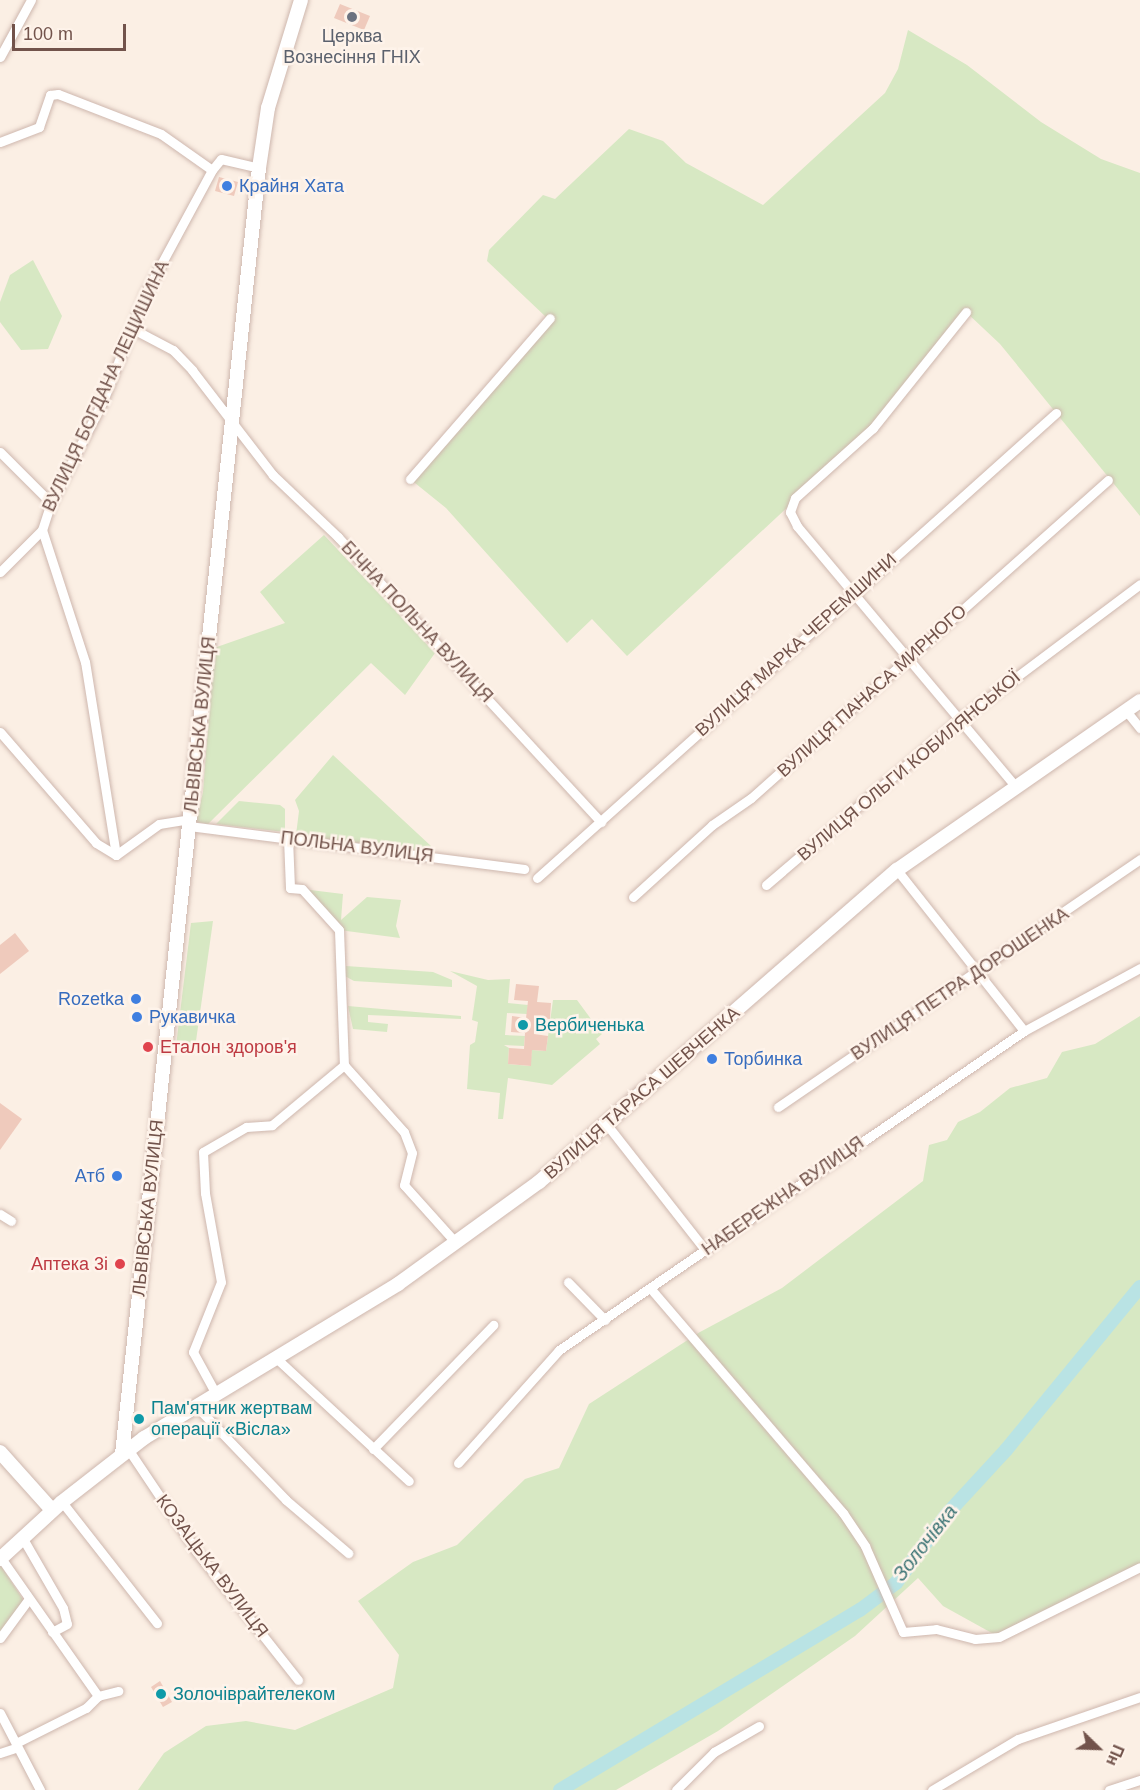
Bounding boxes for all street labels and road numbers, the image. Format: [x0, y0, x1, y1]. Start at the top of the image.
street label: ВУЛИЦЯ БОГДАНА ЛЕЩИШИНА [38, 257, 174, 515]
street label: БІЧНА ПОЛЬНА ВУЛИЦЯ [337, 537, 497, 707]
street label: ВУЛИЦЯ МАРКА ЧЕРЕМШИНИ [691, 549, 901, 741]
street label: ВУЛИЦЯ ПАНАСА МИРНОГО [773, 600, 971, 782]
street label: ЛЬВІВСЬКА ВУЛИЦЯ [180, 636, 220, 814]
street label: ВУЛИЦЯ ОЛЬГИ КОБИЛЯНСЬКОЇ [793, 666, 1025, 866]
street label: ПОЛЬНА ВУЛИЦЯ [279, 827, 435, 867]
street label: ВУЛИЦЯ ПЕТРА ДОРОШЕНКА [847, 903, 1073, 1065]
street label: ВУЛИЦЯ ТАРАСА ШЕВЧЕНКА [540, 1002, 744, 1184]
street label: ЛЬВІВСЬКА ВУЛИЦЯ [128, 1119, 168, 1297]
street label: НАБЕРЕЖНА ВУЛИЦЯ [698, 1132, 868, 1260]
street label: КОЗАЦЬКА ВУЛИЦЯ [151, 1490, 273, 1642]

